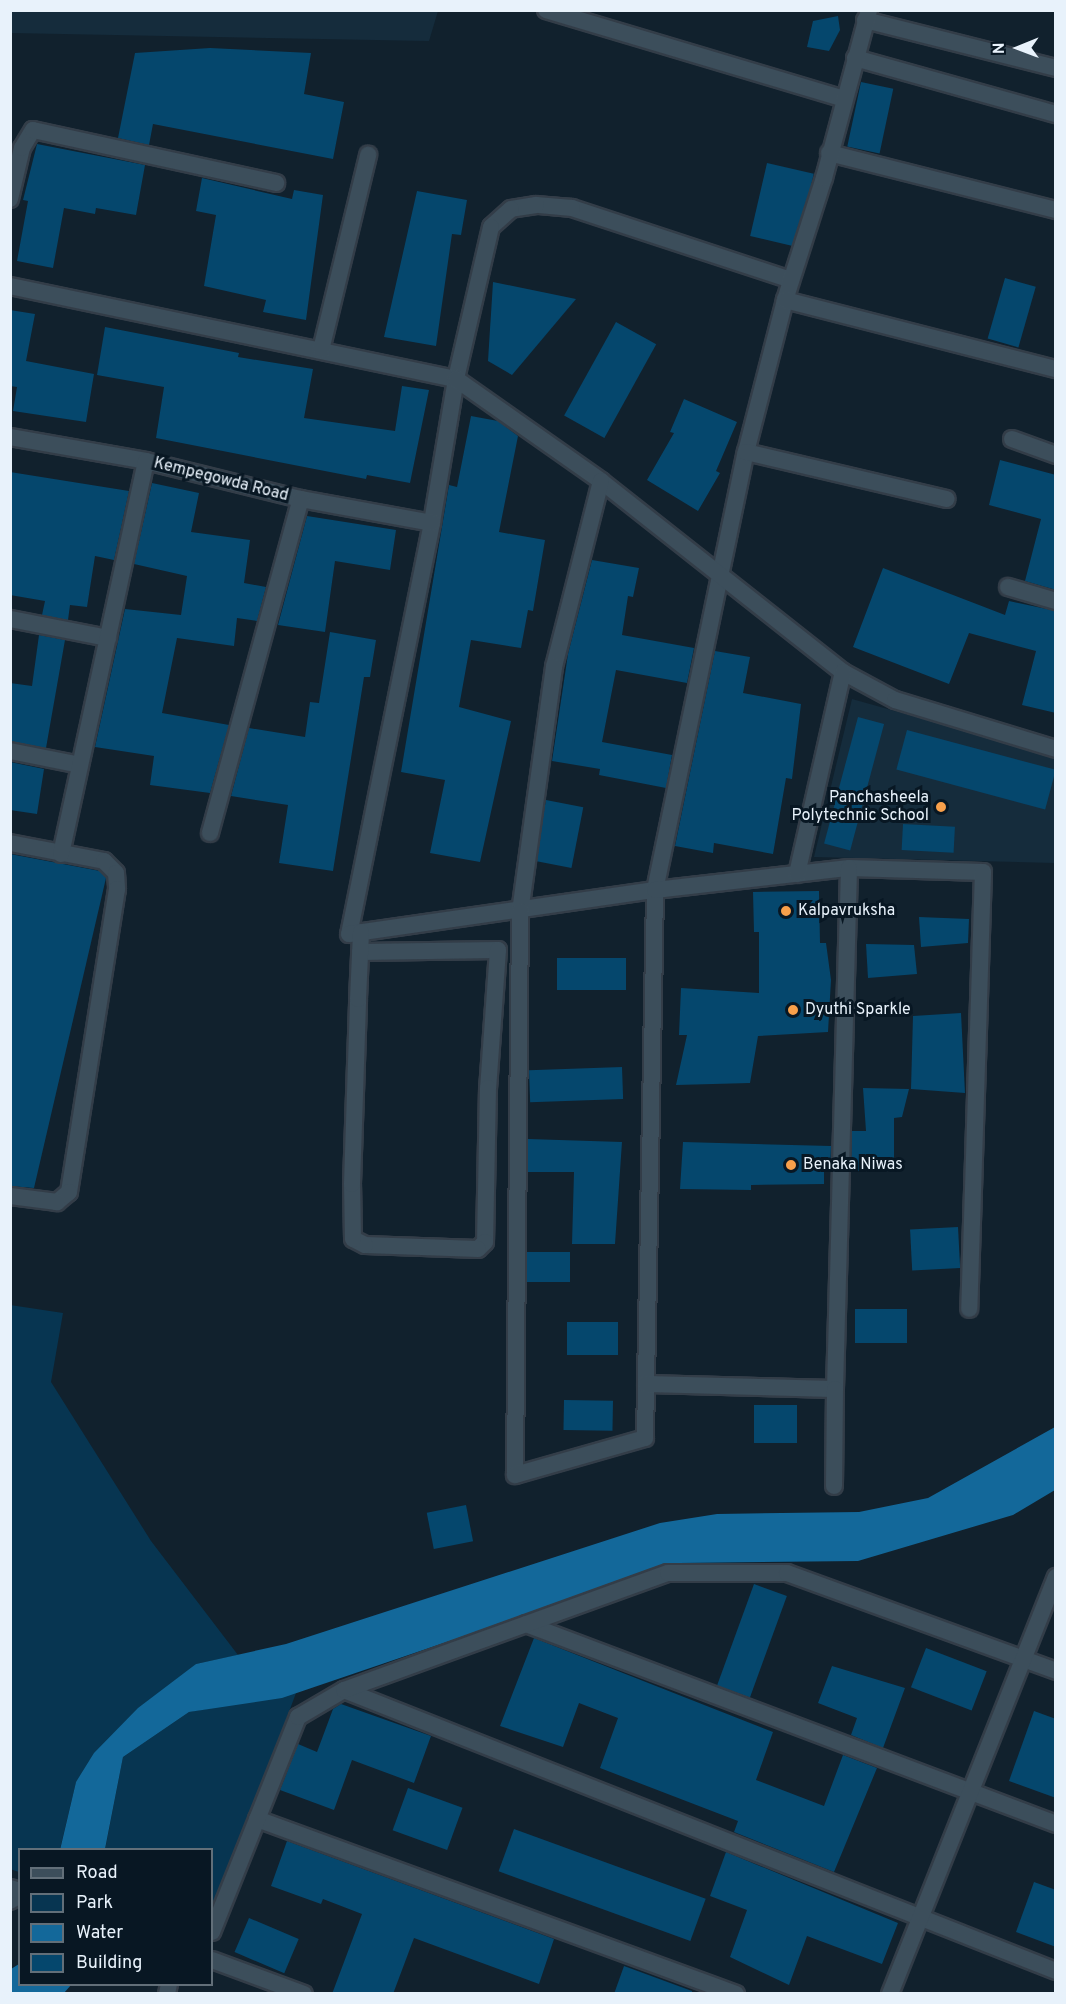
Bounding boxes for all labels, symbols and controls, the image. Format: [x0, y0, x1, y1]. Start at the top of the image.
north arrow [988, 18, 1048, 78]
text: N [990, 42, 1010, 54]
street label: Kempegowda Road [152, 454, 290, 506]
place label: Panchasheela Polytechnic School [791, 788, 929, 826]
marker: Panchasheela Polytechnic School [934, 800, 948, 814]
place label: Kalpavruksha [798, 901, 895, 921]
marker: Kalpavruksha [779, 904, 793, 918]
place label: Dyuthi Sparkle [805, 1000, 911, 1020]
marker: Dyuthi Sparkle [786, 1003, 800, 1017]
place label: Benaka Niwas [803, 1155, 903, 1175]
marker: Benaka Niwas [784, 1158, 798, 1172]
legend [18, 1848, 213, 1986]
text: Road [76, 1862, 118, 1885]
text: Park [76, 1892, 113, 1915]
text: Water [76, 1922, 123, 1945]
text: Building [76, 1952, 142, 1975]

